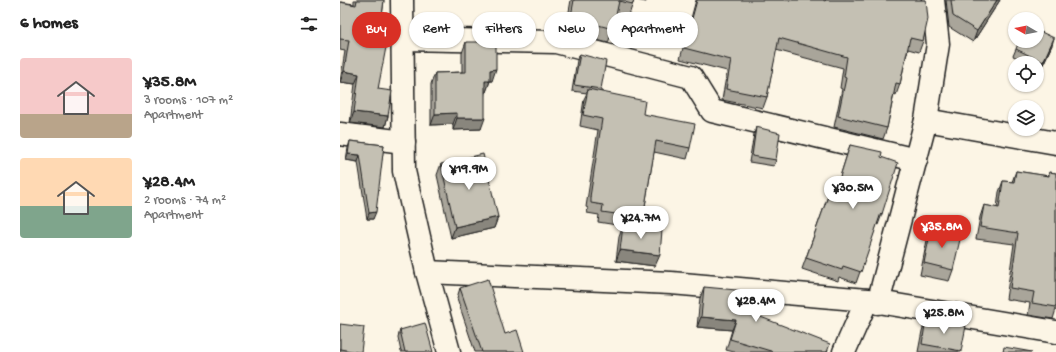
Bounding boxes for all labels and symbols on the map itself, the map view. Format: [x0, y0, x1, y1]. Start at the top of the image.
north arrow [1008, 12, 1044, 48]
pin: ¥19.9M [436, 157, 502, 191]
pin: ¥30.5M [820, 176, 886, 210]
pin: ¥24.7M [608, 206, 674, 240]
pin: ¥35.8M [909, 215, 975, 249]
pin: ¥28.4M [723, 289, 789, 323]
pin: ¥25.8M [911, 301, 977, 335]

